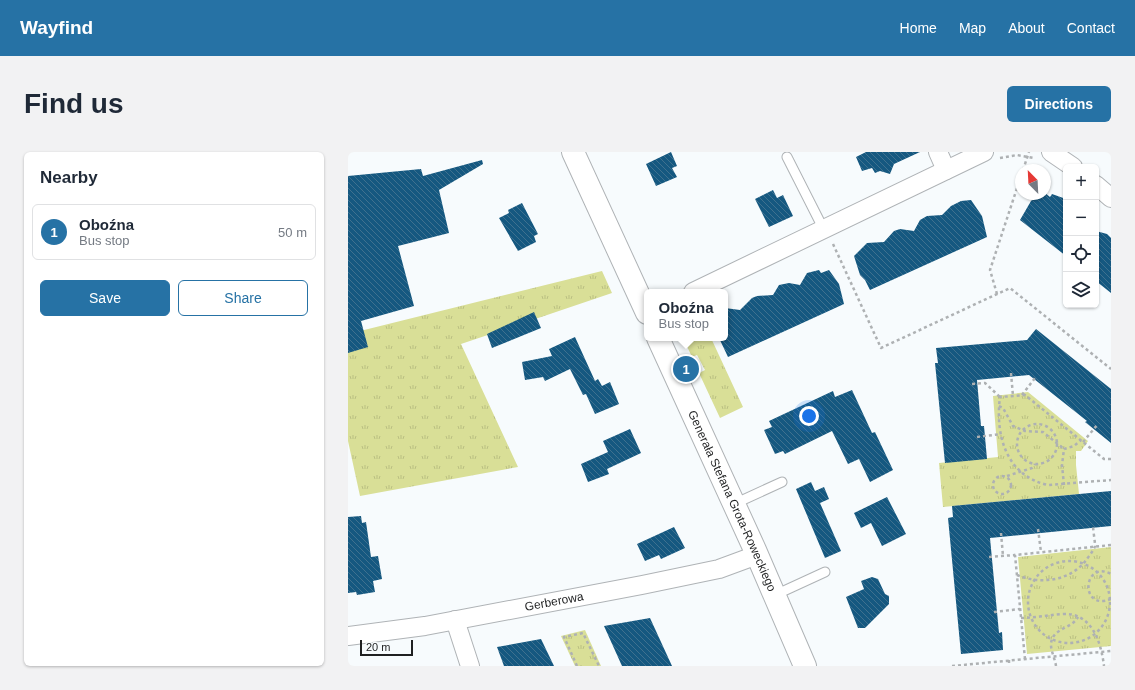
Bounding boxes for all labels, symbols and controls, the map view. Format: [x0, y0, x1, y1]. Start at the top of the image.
text: Wayfind [20, 17, 93, 38]
text: Home [900, 20, 937, 36]
text: Map [959, 20, 986, 36]
text: About [1008, 20, 1045, 36]
text: Contact [1067, 20, 1115, 36]
button: Directions [1007, 86, 1111, 122]
text: Find us [24, 88, 124, 119]
north arrow [1015, 164, 1051, 200]
map controls [1063, 164, 1099, 308]
button: + [1063, 164, 1099, 200]
text: Nearby [40, 168, 98, 187]
button: − [1063, 200, 1099, 236]
text: Oboźna [79, 216, 134, 233]
text: 1 [50, 225, 58, 240]
text: 50 m [278, 225, 307, 240]
text: Bus stop [79, 233, 130, 248]
button: locate [1063, 236, 1099, 272]
button: layers [1063, 272, 1099, 308]
button: Save [40, 280, 170, 316]
button: Share [178, 280, 308, 316]
popup [644, 289, 728, 341]
text: Oboźna [659, 299, 714, 316]
text: Bus stop [659, 316, 709, 331]
pin: 1 [673, 354, 699, 384]
your location [799, 406, 819, 426]
street label: Generała Stefana Grota-Roweckiego [685, 408, 779, 594]
street label: Gerberowa [524, 589, 585, 614]
scale bar [360, 638, 413, 657]
text: 20 m [366, 641, 390, 653]

